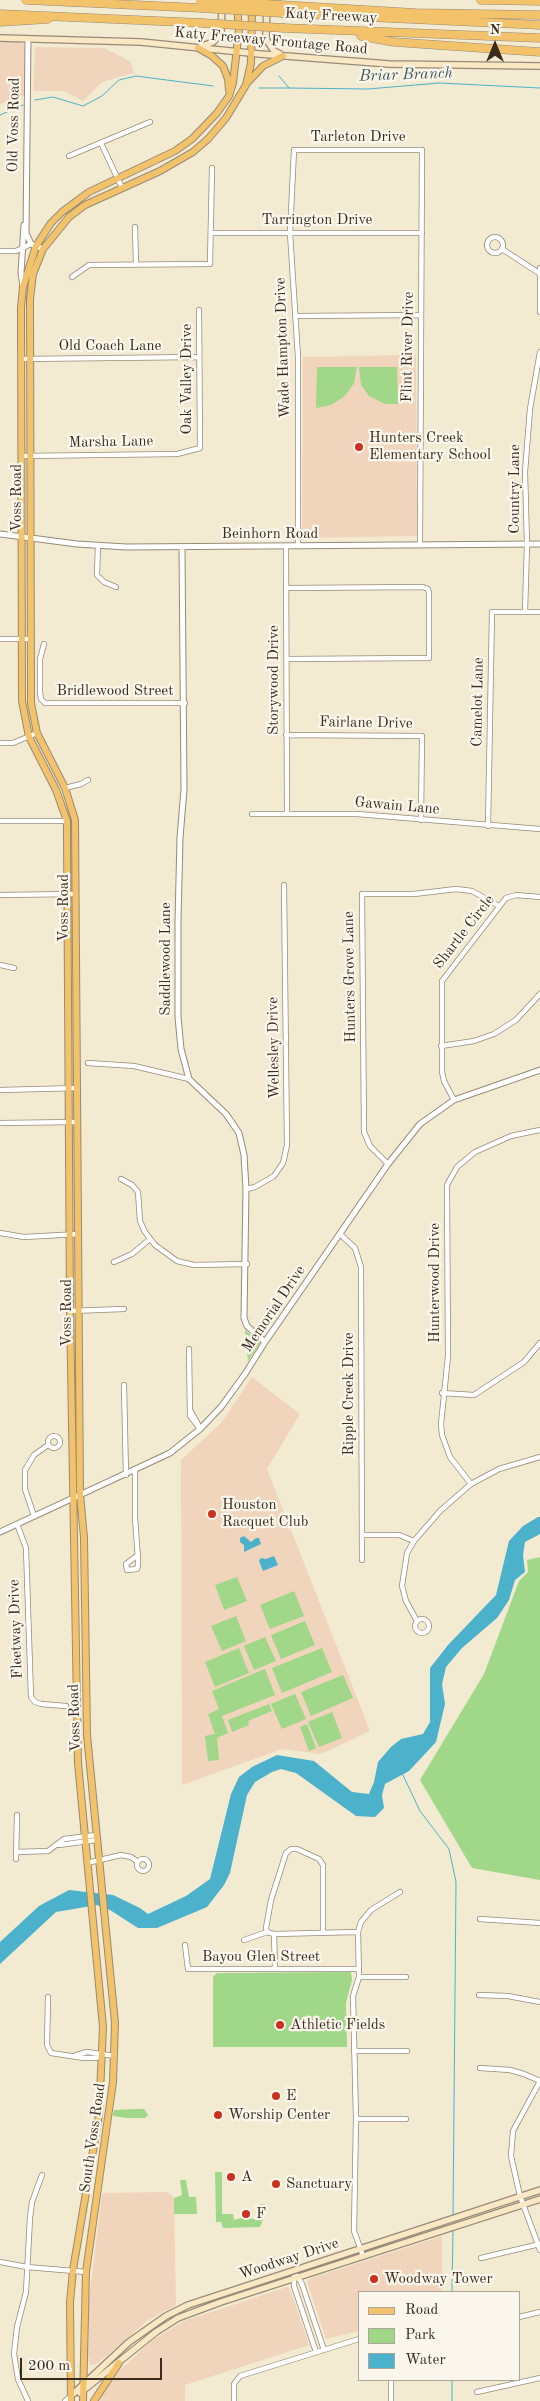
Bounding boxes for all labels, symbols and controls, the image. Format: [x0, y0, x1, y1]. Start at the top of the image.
street label: Katy Freeway [284, 5, 378, 27]
north arrow [470, 20, 520, 70]
text: N [490, 23, 500, 37]
street label: Katy Freeway Frontage Road [174, 24, 368, 58]
water label: Briar Branch [359, 64, 453, 86]
street label: Old Voss Road [4, 77, 24, 173]
street label: Tarleton Drive [310, 128, 406, 146]
street label: Tarrington Drive [262, 211, 372, 229]
street label: Wade Hampton Drive [272, 277, 294, 419]
street label: Flint River Drive [398, 291, 418, 403]
street label: Oak Valley Drive [178, 324, 196, 434]
street label: Old Coach Lane [59, 337, 161, 355]
place label: Hunters Creek Elementary School [369, 429, 491, 464]
street label: Marsha Lane [68, 432, 154, 452]
marker: Hunters Creek Elementary School [353, 441, 365, 453]
street label: Country Lane [506, 444, 524, 534]
street label: Voss Road [8, 464, 26, 532]
street label: Beinhorn Road [222, 525, 318, 543]
street label: Storywood Drive [265, 625, 283, 735]
street label: Camelot Lane [468, 657, 488, 747]
street label: Bridlewood Street [57, 682, 173, 700]
street label: Fairlane Drive [319, 713, 413, 733]
street label: Gawain Lane [354, 793, 440, 819]
street label: Voss Road [55, 874, 73, 942]
street label: Shartle Circle [429, 891, 499, 973]
street label: Saddlewood Lane [157, 902, 175, 1016]
street label: Hunters Grove Lane [340, 911, 360, 1043]
street label: Wellesley Drive [264, 997, 284, 1099]
street label: Hunterwood Drive [426, 1223, 444, 1343]
street label: Memorial Drive [238, 1262, 310, 1356]
street label: Voss Road [58, 1279, 76, 1347]
street label: Ripple Creek Drive [340, 1332, 358, 1456]
place label: Houston Racquet Club [222, 1496, 308, 1531]
marker: Houston Racquet Club [206, 1508, 218, 1520]
street label: Fleetway Drive [5, 1579, 27, 1679]
street label: Voss Road [65, 1684, 85, 1752]
street label: Bayou Glen Street [202, 1948, 320, 1966]
place label: Athletic Fields [290, 2016, 385, 2034]
marker: Athletic Fields [274, 2019, 286, 2031]
street label: South Voss Road [76, 2082, 110, 2194]
place label: E [286, 2087, 296, 2105]
marker: E [270, 2090, 282, 2102]
place label: Worship Center [228, 2106, 330, 2124]
marker: Worship Center [212, 2109, 224, 2121]
place label: A [241, 2168, 252, 2186]
marker: A [225, 2171, 237, 2183]
place label: Sanctuary [286, 2175, 352, 2193]
marker: Sanctuary [270, 2178, 282, 2190]
place label: F [256, 2205, 266, 2223]
marker: F [240, 2208, 252, 2220]
street label: Woodway Drive [237, 2234, 341, 2284]
place label: Woodway Tower [384, 2270, 493, 2288]
marker: Woodway Tower [368, 2273, 380, 2285]
legend [358, 2291, 520, 2381]
text: Road [405, 2303, 438, 2318]
text: Park [405, 2328, 436, 2343]
scale bar [22, 2348, 165, 2380]
text: Water [405, 2353, 446, 2368]
text: 200 m [28, 2359, 70, 2374]

